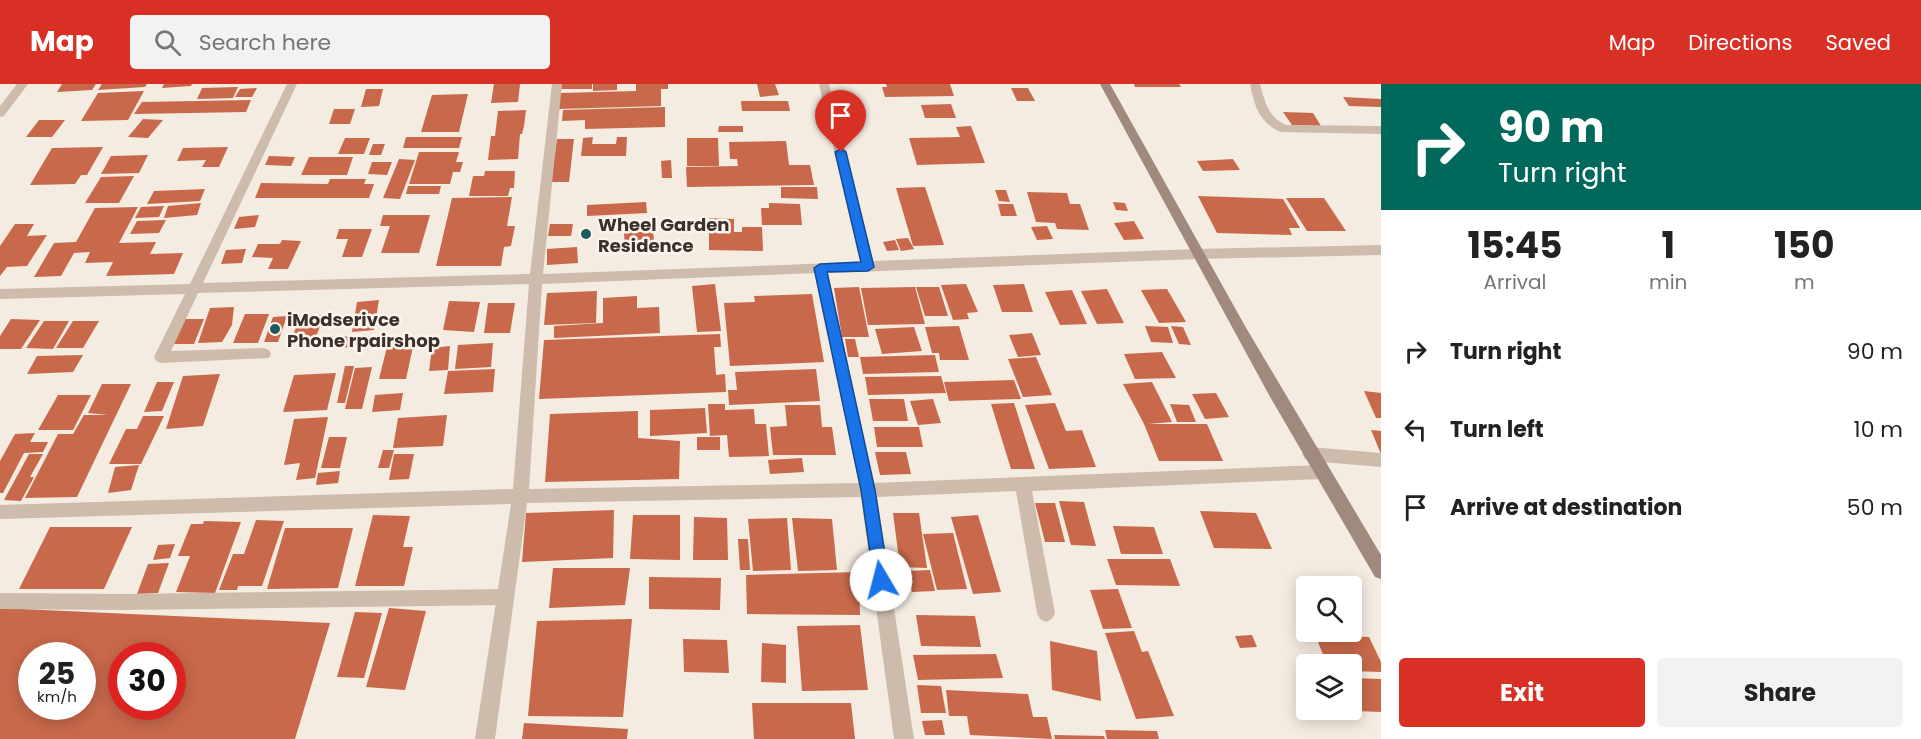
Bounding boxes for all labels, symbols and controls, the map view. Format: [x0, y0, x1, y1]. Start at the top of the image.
search box [130, 15, 550, 69]
text: Map [30, 22, 94, 61]
icon: search [151, 26, 184, 59]
text: Search here [199, 27, 331, 58]
text: Map [1609, 28, 1655, 57]
text: Directions [1688, 28, 1792, 57]
text: Saved [1825, 28, 1891, 57]
pin [815, 90, 866, 152]
text: 90 m [1498, 98, 1605, 157]
icon: arrive [824, 99, 857, 132]
icon: right [1399, 108, 1477, 186]
text: Turn right [1498, 154, 1627, 191]
place label: Wheel Garden Residence [598, 212, 729, 258]
text: 15:45 [1468, 220, 1563, 271]
text: 1 [1661, 220, 1675, 271]
text: 150 [1774, 220, 1834, 271]
marker: Wheel Garden Residence [579, 227, 593, 241]
text: Arrival [1484, 268, 1547, 296]
text: min [1649, 268, 1687, 296]
text: m [1794, 268, 1815, 296]
place label: iModserivce Phone rpairshop [287, 307, 440, 353]
marker: iModserivce Phone rpairshop [268, 322, 282, 336]
icon: right [1399, 335, 1432, 368]
text: Turn right [1450, 336, 1561, 367]
text: 90 m [1847, 336, 1903, 367]
icon: left [1399, 413, 1432, 446]
text: Turn left [1450, 414, 1544, 445]
text: 10 m [1854, 414, 1903, 445]
icon: arrive [1399, 491, 1432, 524]
text: Arrive at destination [1450, 492, 1682, 523]
text: 50 m [1847, 492, 1903, 523]
position arrow [849, 548, 913, 612]
map controls [1296, 576, 1362, 720]
button: search [1296, 576, 1362, 642]
speed limit sign: 30 [108, 642, 186, 720]
text: 25 [39, 652, 75, 695]
button: layers [1296, 654, 1362, 720]
button: Exit [1399, 658, 1645, 727]
button: Share [1657, 658, 1903, 727]
text: km/h [37, 686, 77, 707]

